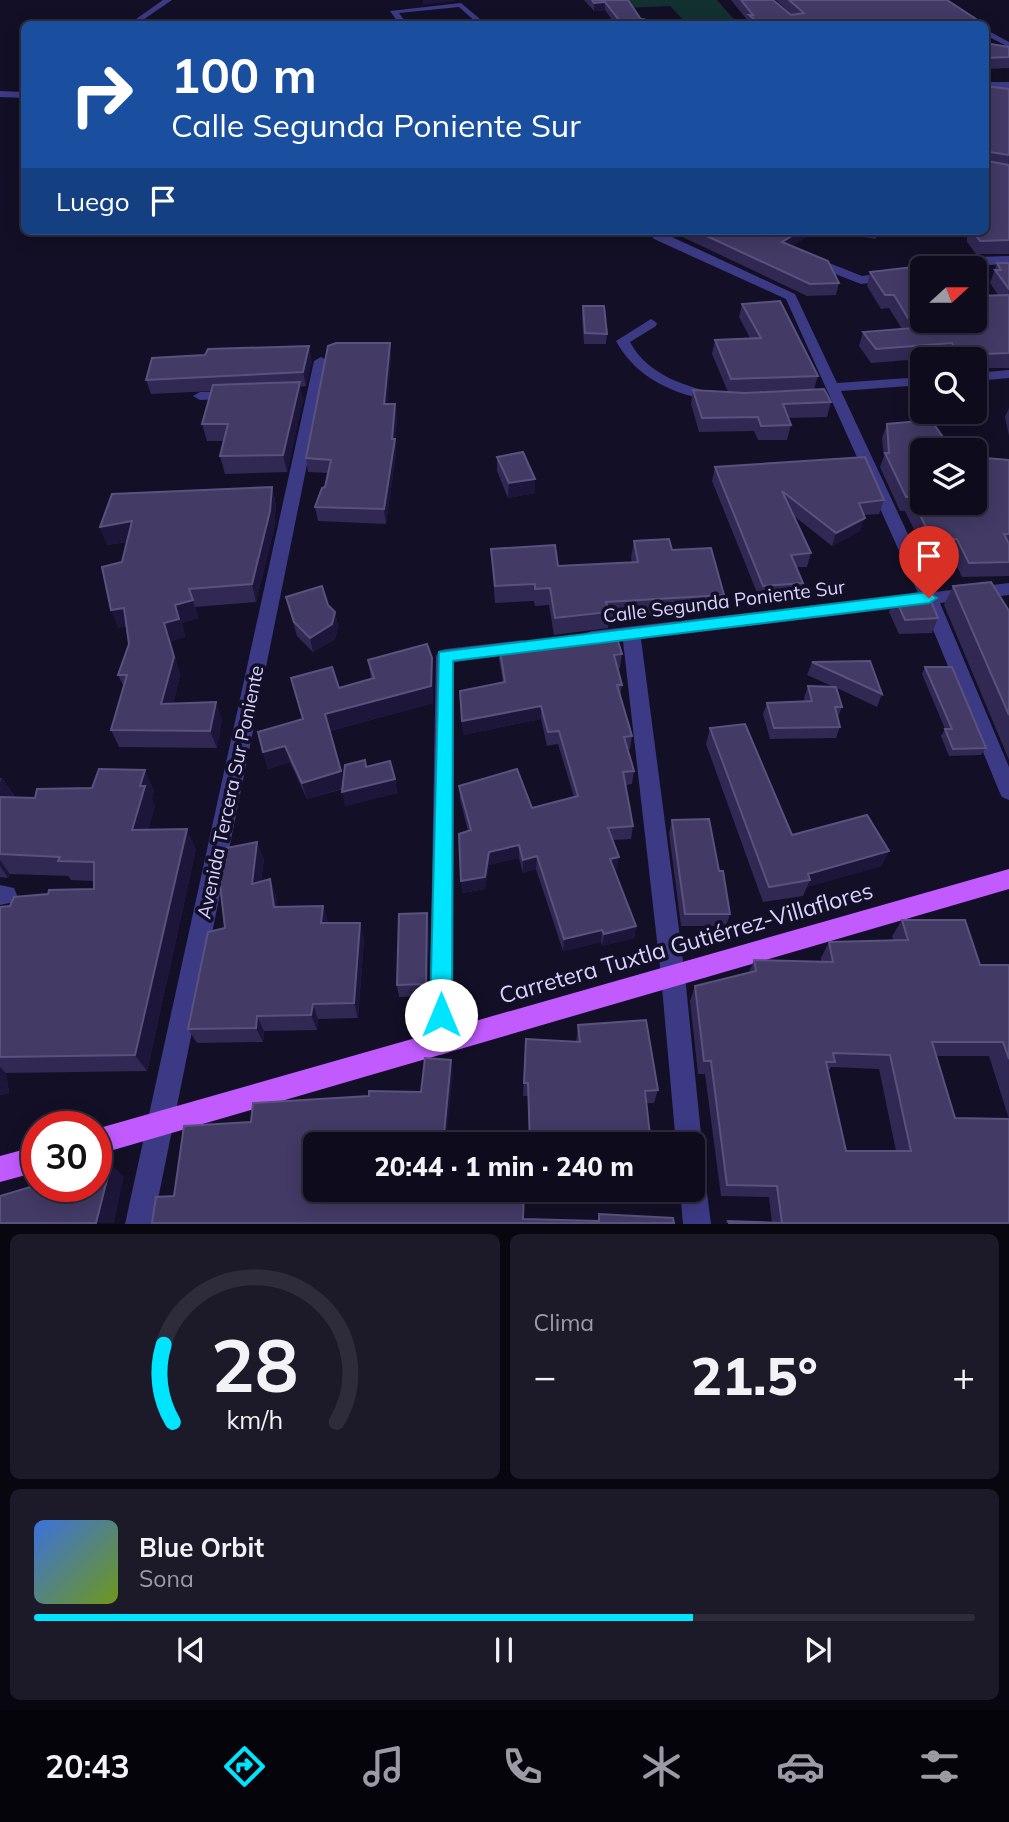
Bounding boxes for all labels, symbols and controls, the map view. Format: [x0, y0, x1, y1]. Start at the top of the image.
text: 100 m [171, 44, 317, 105]
icon: right [56, 49, 147, 140]
text: Calle Segunda Poniente Sur [171, 105, 581, 145]
icon: arrive [144, 182, 182, 220]
text: Luego [56, 185, 130, 218]
north arrow [910, 256, 987, 332]
map controls [910, 256, 987, 515]
button: search [910, 347, 987, 424]
button: layers [910, 438, 987, 515]
pin [899, 526, 959, 598]
icon: arrive [910, 537, 948, 575]
street label: Calle Segunda Poniente Sur [602, 574, 846, 628]
street label: Avenida Tercera Sur Poniente [191, 663, 269, 921]
street label: Carretera Tuxtla Gutiérrez-Villaflores [496, 875, 876, 1010]
position arrow [404, 978, 478, 1052]
speed limit sign: 30 [21, 1111, 112, 1202]
text: 20:44 · 1 min · 240 m [374, 1150, 634, 1183]
text: Clima [534, 1308, 594, 1337]
text: 28 [211, 1320, 298, 1411]
text: 21.5° [691, 1343, 818, 1408]
text: − [534, 1352, 556, 1400]
text: + [952, 1352, 975, 1400]
text: km/h [226, 1404, 283, 1435]
text: Blue Orbit [139, 1531, 264, 1564]
text: Sona [139, 1564, 194, 1593]
icon: previous [172, 1631, 210, 1669]
icon: pause [485, 1631, 523, 1669]
icon: next [799, 1631, 837, 1669]
icon: directions [220, 1742, 269, 1791]
icon: music [359, 1742, 408, 1791]
icon: phone [498, 1742, 547, 1791]
icon: climate [637, 1742, 686, 1791]
icon: car [776, 1742, 825, 1791]
icon: filters [915, 1742, 964, 1791]
text: 20:43 [45, 1746, 130, 1786]

